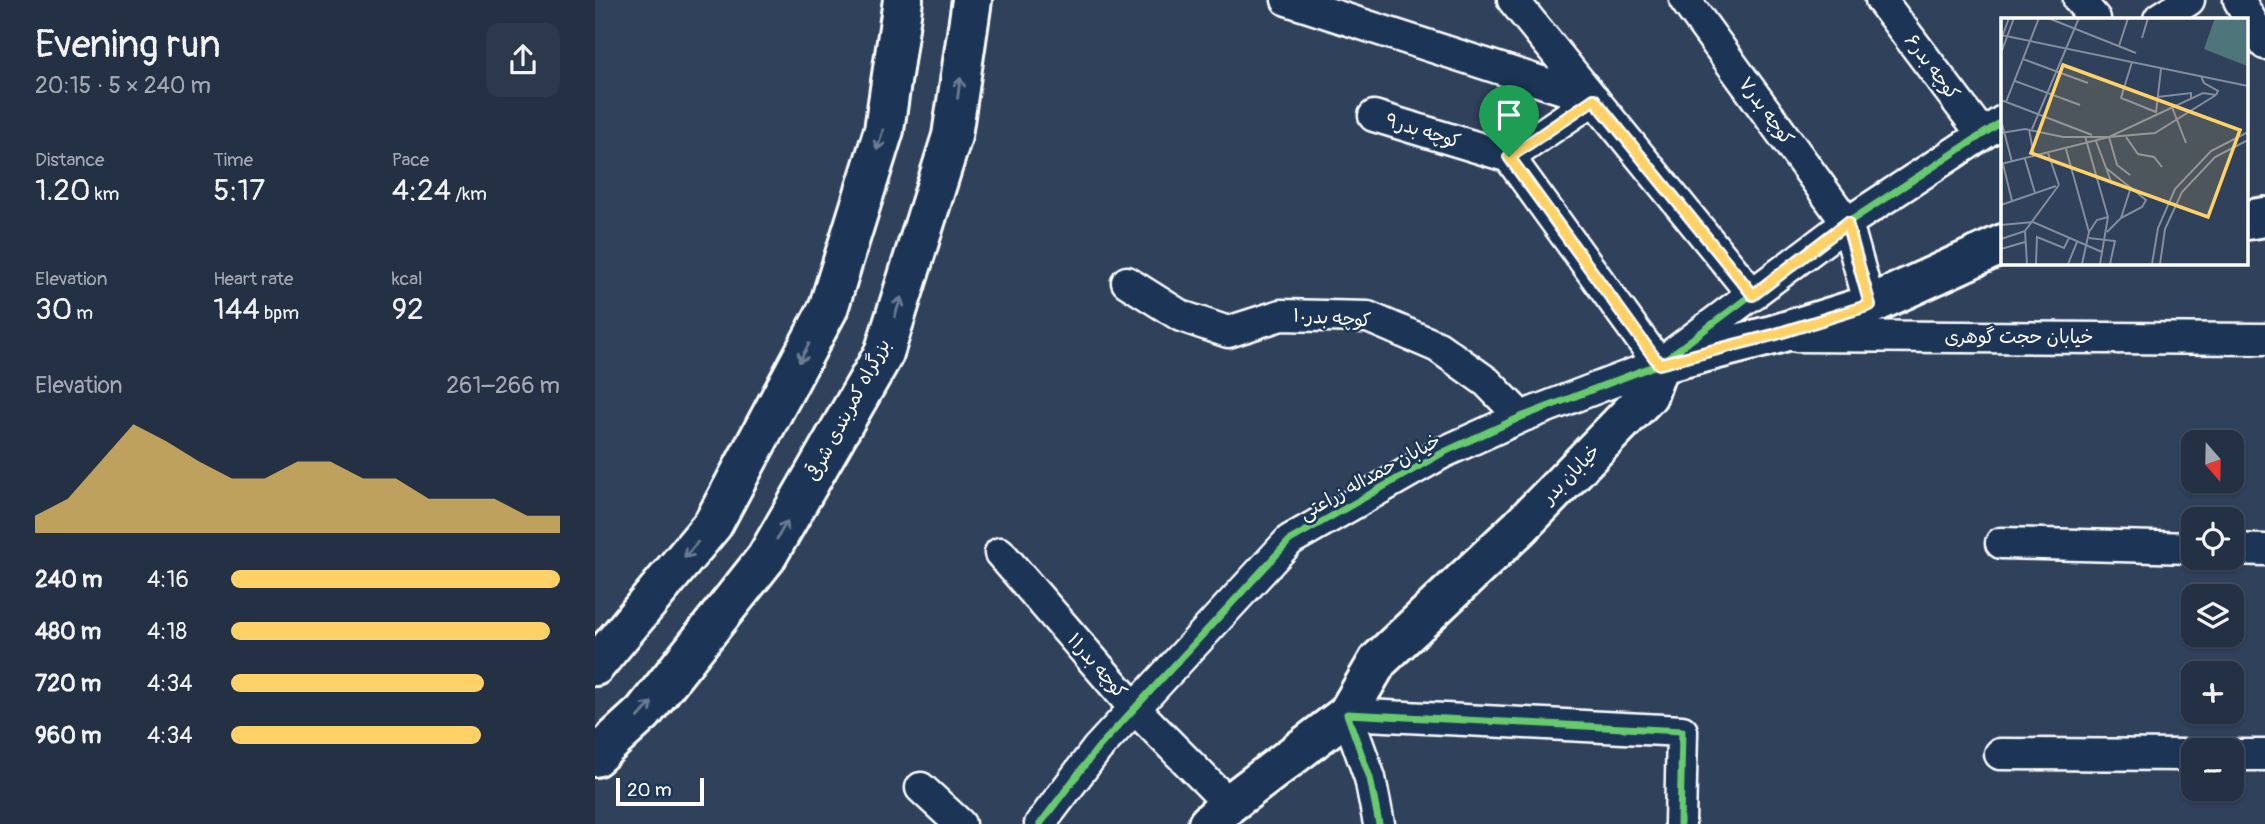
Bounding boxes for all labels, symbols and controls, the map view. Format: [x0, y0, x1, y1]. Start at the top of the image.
inset map [2001, 18, 2247, 264]
text: Evening run [35, 21, 221, 69]
button: share [486, 23, 560, 97]
street label: کوچه بدر۶ [1899, 29, 1965, 105]
text: 20:15 · 5 × 240 m [35, 71, 211, 100]
street label: کوچه بدر۷ [1733, 72, 1799, 150]
one-way arrow [953, 77, 966, 100]
pin [1479, 85, 1539, 157]
icon: arrive [1490, 96, 1528, 134]
street label: کوچه بدر۹ [1383, 108, 1463, 154]
one-way arrow [873, 128, 886, 150]
text: Distance [35, 148, 104, 172]
text: Time [213, 148, 253, 172]
text: Pace [392, 148, 429, 172]
text: 1.20 [35, 172, 91, 209]
text: 5:17 [213, 172, 265, 209]
text: 4:24 [392, 172, 451, 209]
text: km [91, 182, 119, 206]
text: /km [451, 182, 487, 206]
text: Elevation [35, 267, 107, 291]
text: Heart rate [213, 267, 293, 291]
text: kcal [392, 267, 423, 291]
text: 30 [35, 291, 72, 328]
text: 144 [213, 291, 260, 328]
text: 92 [392, 291, 424, 328]
one-way arrow [893, 296, 906, 318]
text: m [72, 301, 93, 325]
text: bpm [260, 301, 299, 325]
street label: کوچه بدر۱۰ [1292, 303, 1372, 333]
street label: خیابان حجت گوهری [1944, 325, 2094, 349]
street label: بزرگراه کمربندی شرقی [799, 334, 896, 485]
one-way arrow [797, 343, 811, 363]
text: Elevation [35, 371, 123, 400]
text: 261–266 m [446, 371, 560, 400]
street label: خیابان حمداله زراعتی [1295, 428, 1445, 526]
north arrow [2181, 430, 2243, 494]
map controls [2181, 430, 2244, 801]
street label: خیابان بدر [1535, 439, 1605, 510]
button: locate [2181, 507, 2244, 570]
one-way arrow [776, 520, 790, 540]
one-way arrow [683, 541, 699, 559]
text: 240 m [35, 565, 102, 594]
text: 4:16 [147, 565, 189, 594]
button: layers [2181, 584, 2244, 647]
text: 480 m [35, 617, 101, 646]
text: 4:18 [147, 617, 187, 646]
street label: کوچه بدر۱۱ [1062, 628, 1132, 704]
button: + [2181, 661, 2244, 724]
text: 720 m [35, 669, 101, 698]
text: 4:34 [147, 669, 193, 698]
one-way arrow [636, 702, 653, 719]
text: 960 m [35, 721, 101, 750]
text: 4:34 [147, 721, 193, 750]
button: − [2181, 738, 2244, 801]
scale bar [616, 775, 703, 807]
text: 20 m [627, 778, 672, 802]

